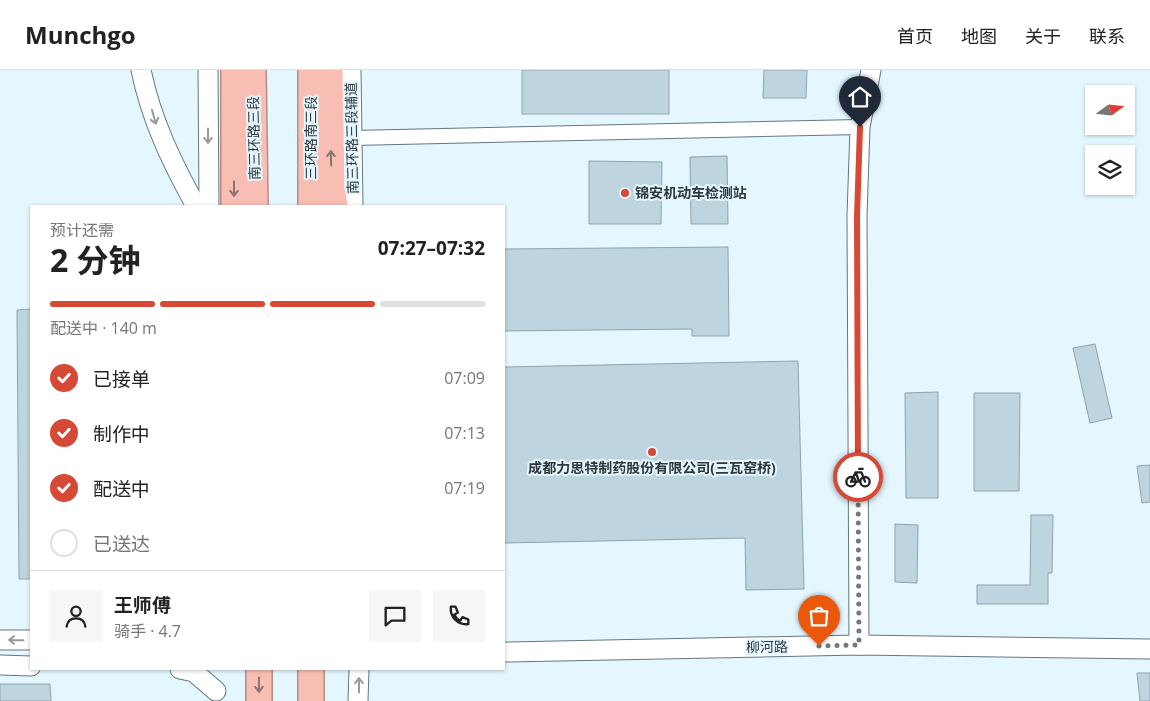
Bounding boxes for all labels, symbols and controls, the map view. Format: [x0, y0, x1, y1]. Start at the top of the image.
text: Munchgo [25, 18, 136, 51]
text: 首页 [897, 24, 933, 48]
text: 地图 [961, 24, 997, 48]
text: 关于 [1025, 24, 1061, 48]
text: 联系 [1089, 24, 1125, 48]
pin [839, 76, 881, 127]
street label: 南三环路三段辅道 [341, 82, 362, 194]
icon: home [846, 83, 874, 111]
north arrow [1085, 85, 1135, 135]
map controls [1085, 85, 1135, 195]
street label: 南三环路三段 [243, 96, 264, 180]
street label: 三环路南三段 [301, 96, 320, 180]
one-way arrow [150, 109, 160, 125]
one-way arrow [203, 128, 213, 144]
button: layers [1085, 145, 1135, 195]
one-way arrow [327, 150, 336, 166]
one-way arrow [229, 180, 239, 196]
place label: 锦安机动车检测站 [635, 183, 747, 202]
marker: 锦安机动车检测站 [619, 187, 631, 199]
text: 预计还需 [50, 219, 114, 241]
text: 07:27–07:32 [378, 235, 485, 261]
text: 2 分钟 [50, 238, 141, 281]
text: 配送中 · 140 m [50, 317, 157, 339]
icon: check [50, 364, 78, 392]
text: 已接单 [93, 366, 150, 392]
text: 07:09 [444, 367, 485, 389]
icon: check [50, 419, 78, 447]
text: 制作中 [93, 421, 150, 447]
text: 07:13 [444, 422, 485, 444]
marker: 成都力思特制药股份有限公司(三瓦窑桥) [646, 446, 658, 458]
courier [833, 452, 883, 502]
place label: 成都力思特制药股份有限公司(三瓦窑桥) [528, 458, 776, 477]
icon: bike [844, 463, 872, 491]
icon: check [50, 474, 78, 502]
text: 配送中 [93, 476, 150, 502]
text: 07:19 [444, 477, 485, 499]
text: 已送达 [93, 531, 150, 557]
button: person [50, 590, 102, 642]
button: chat [369, 590, 421, 642]
button: phone [433, 590, 485, 642]
text: 王师傅 [114, 592, 171, 618]
pin [798, 595, 840, 646]
icon: bag [805, 602, 833, 630]
text: 骑手 · 4.7 [114, 620, 181, 642]
one-way arrow [8, 635, 24, 645]
street label: 柳河路 [746, 637, 788, 656]
one-way arrow [254, 676, 264, 693]
one-way arrow [354, 677, 363, 693]

